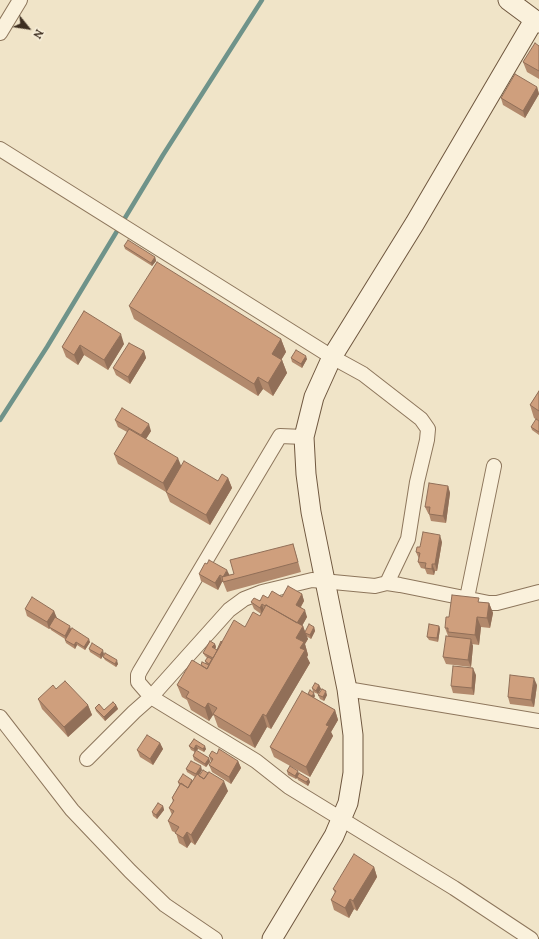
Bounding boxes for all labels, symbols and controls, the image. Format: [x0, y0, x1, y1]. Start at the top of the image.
north arrow [8, 8, 48, 48]
text: N [30, 27, 47, 41]

